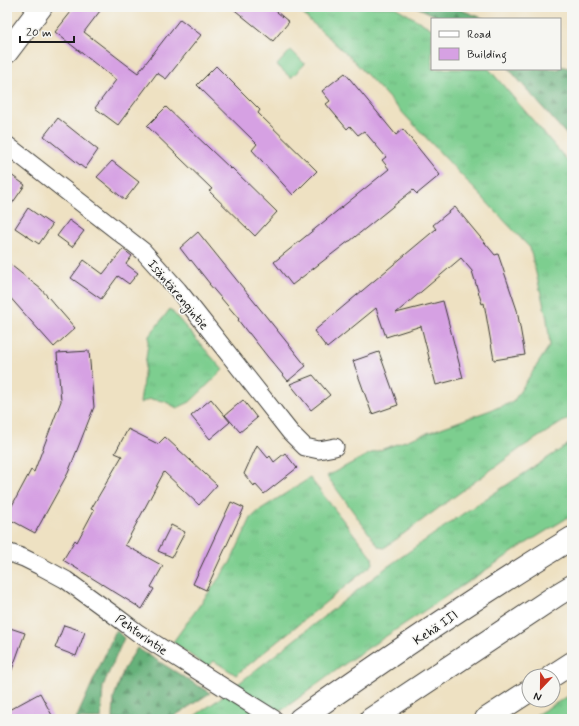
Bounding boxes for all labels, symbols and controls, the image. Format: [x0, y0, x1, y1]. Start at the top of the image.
scale bar [20, 18, 74, 44]
legend [431, 18, 561, 70]
text: 20 m [26, 25, 52, 41]
text: Road [467, 27, 491, 43]
text: Building [467, 47, 507, 64]
street label: Isäntärengintie [143, 256, 212, 334]
street label: Kehä III [410, 607, 462, 650]
street label: Pehtorintie [112, 611, 171, 659]
north arrow [521, 668, 561, 708]
text: N [532, 688, 544, 704]

